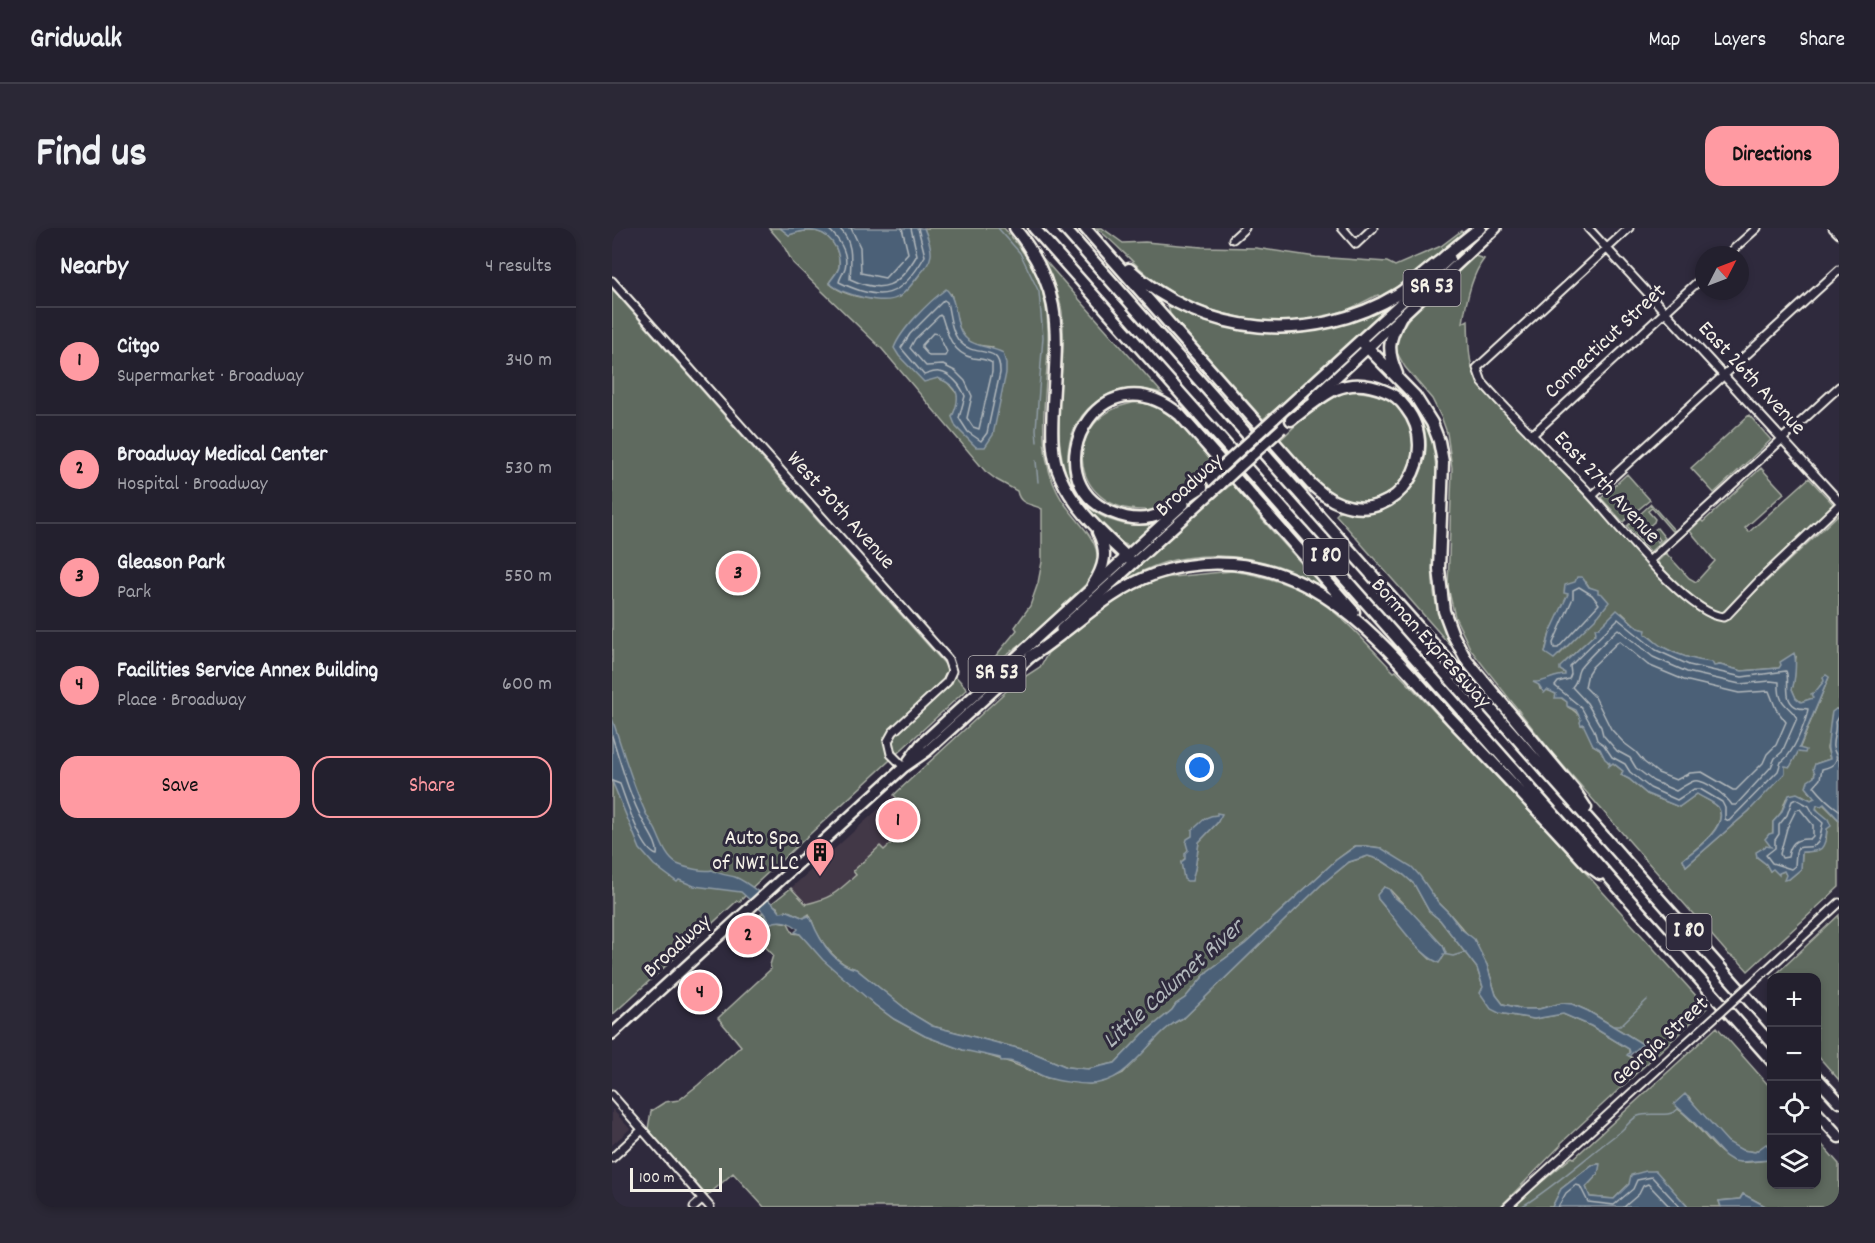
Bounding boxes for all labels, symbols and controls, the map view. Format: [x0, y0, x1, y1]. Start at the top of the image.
text: Gridwalk [30, 21, 122, 61]
text: Map [1649, 26, 1680, 56]
text: Layers [1713, 26, 1766, 56]
text: Share [1799, 26, 1845, 56]
text: Find us [36, 126, 147, 186]
button: Directions [1705, 126, 1839, 186]
north arrow [1695, 246, 1749, 300]
text: Nearby [60, 249, 128, 286]
text: 4 results [485, 253, 552, 281]
road number: SR 53 [1404, 270, 1460, 306]
street label: Connecticut Street [1538, 277, 1674, 407]
street label: East 26th Avenue [1690, 315, 1812, 443]
text: Citgo [117, 332, 159, 363]
text: 1 [77, 347, 82, 375]
text: 340 m [506, 347, 552, 375]
text: Supermarket · Broadway [117, 363, 303, 391]
street label: East 27th Avenue [1545, 425, 1667, 551]
text: Broadway Medical Center [117, 440, 327, 471]
street label: West 30th Avenue [778, 445, 902, 577]
street label: Broadway [1149, 446, 1232, 525]
text: 2 [75, 455, 84, 483]
text: 530 m [505, 455, 552, 483]
text: Hospital · Broadway [117, 471, 268, 499]
road number: I 80 [1304, 539, 1348, 575]
text: Gleason Park [117, 548, 225, 579]
pin: 3 [718, 550, 758, 596]
text: 3 [75, 563, 84, 591]
text: 550 m [504, 563, 552, 591]
street label: Borman Expressway [1363, 572, 1498, 717]
text: Park [117, 579, 151, 607]
text: Facilities Service Annex Building [117, 656, 378, 687]
road number: SR 53 [968, 656, 1026, 692]
text: 4 [75, 671, 84, 699]
text: 600 m [502, 671, 552, 699]
text: Place · Broadway [117, 687, 246, 715]
your location [1185, 753, 1214, 782]
button: Save [60, 756, 300, 818]
button: Share [312, 756, 552, 818]
pin: 1 [878, 798, 918, 842]
place label: Auto Spa of NWI LLC [712, 824, 800, 880]
building icon: Auto Spa of NWI LLC [804, 836, 836, 878]
street label: Broadway [637, 907, 720, 986]
water label: Little Calumet River [1096, 910, 1254, 1058]
pin: 2 [728, 912, 768, 958]
road number: I 80 [1666, 914, 1712, 950]
pin: 4 [680, 970, 719, 1014]
map controls [1767, 973, 1821, 1189]
button: + [1767, 973, 1821, 1027]
street label: Georgia Street [1606, 990, 1716, 1094]
button: − [1767, 1027, 1821, 1081]
button: locate [1767, 1081, 1821, 1135]
button: layers [1767, 1135, 1821, 1189]
scale bar [630, 1165, 722, 1192]
text: 100 m [639, 1167, 675, 1190]

